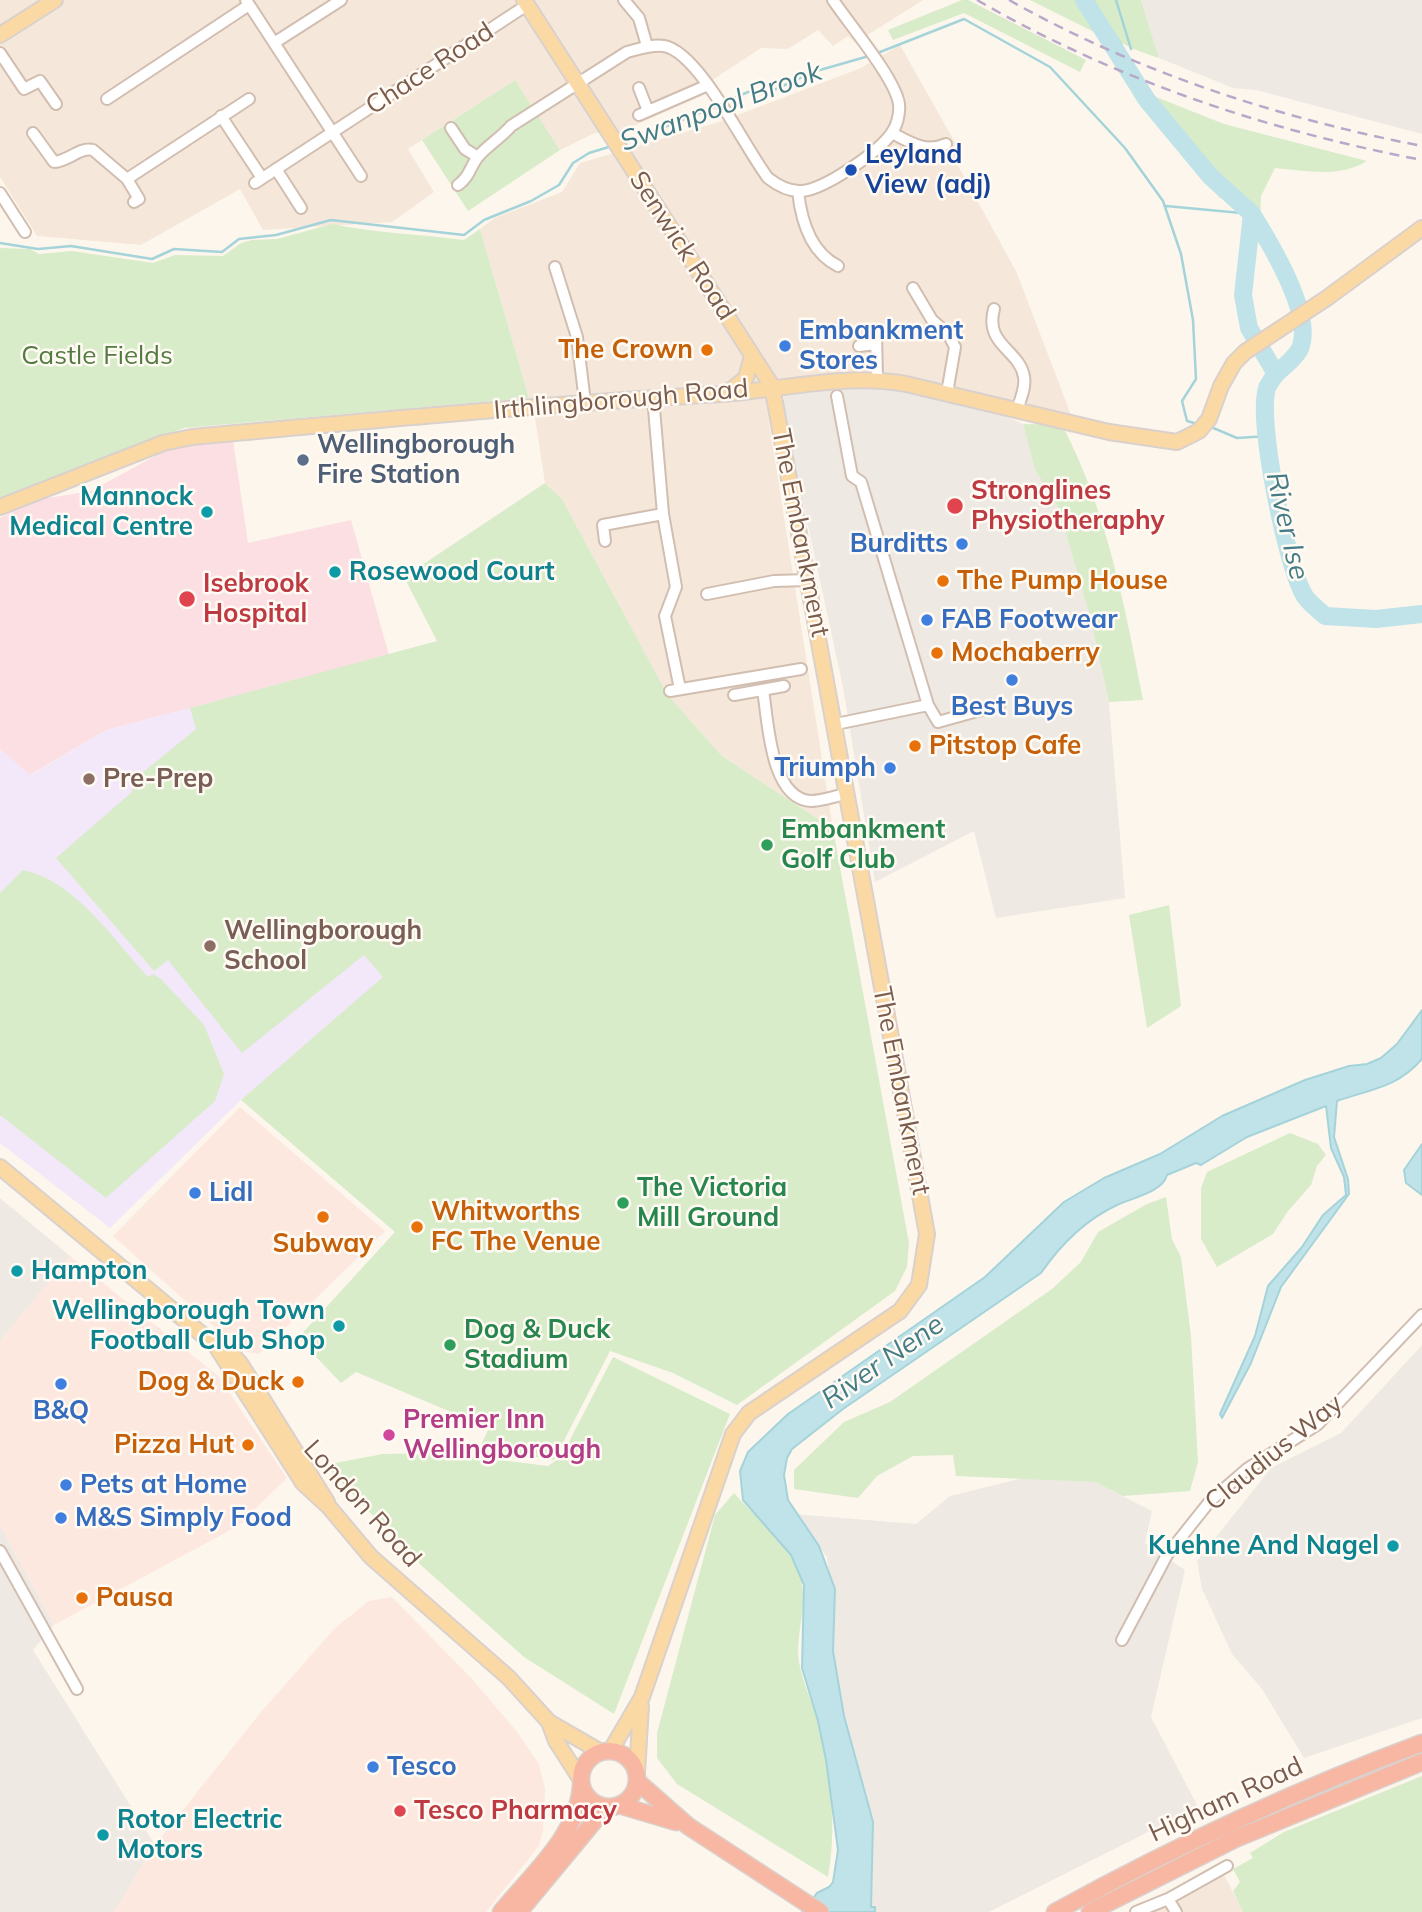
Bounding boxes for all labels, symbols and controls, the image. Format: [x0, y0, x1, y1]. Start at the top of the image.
street label: Chace Road [360, 16, 500, 122]
water label: Swanpool Brook [615, 55, 827, 159]
place label: Leyland View (adj) [865, 139, 992, 200]
marker: Leyland View (adj) [843, 162, 859, 178]
street label: Senwick Road [622, 166, 742, 326]
place label: Embankment Stores [799, 315, 963, 376]
place label: The Crown [558, 334, 693, 366]
marker: Embankment Stores [777, 338, 793, 354]
park label: Castle Fields [21, 340, 173, 372]
marker: The Crown [699, 342, 715, 358]
street label: Irthlingborough Road [492, 373, 750, 427]
street label: The Embankment [765, 426, 835, 640]
place label: Wellingborough Fire Station [317, 429, 515, 490]
marker: Wellingborough Fire Station [295, 452, 311, 468]
water label: River Ise [1258, 469, 1316, 583]
place label: Stronglines Physiotheraphy [971, 475, 1165, 536]
place label: Mannock Medical Centre [9, 481, 193, 542]
marker: Stronglines Physiotheraphy [945, 496, 965, 516]
marker: Mannock Medical Centre [199, 504, 215, 520]
place label: Burditts [850, 528, 948, 560]
marker: Burditts [954, 536, 970, 552]
place label: Rosewood Court [349, 556, 555, 588]
marker: Rosewood Court [327, 564, 343, 580]
place label: The Pump House [957, 565, 1168, 597]
place label: Isebrook Hospital [203, 568, 309, 630]
marker: The Pump House [935, 573, 951, 589]
marker: Isebrook Hospital [177, 589, 197, 609]
place label: FAB Footwear [941, 604, 1117, 636]
marker: FAB Footwear [919, 612, 935, 628]
place label: Mochaberry [951, 637, 1100, 669]
marker: Mochaberry [929, 645, 945, 661]
marker: Best Buys [1004, 672, 1020, 688]
place label: Best Buys [951, 691, 1073, 723]
place label: Pitstop Cafe [929, 730, 1081, 762]
marker: Pitstop Cafe [907, 738, 923, 754]
place label: Triumph [774, 752, 876, 784]
marker: Triumph [882, 760, 898, 776]
place label: Pre-Prep [103, 763, 213, 795]
marker: Pre-Prep [81, 771, 97, 787]
place label: Embankment Golf Club [781, 814, 945, 876]
marker: Embankment Golf Club [759, 837, 775, 853]
place label: Wellingborough School [224, 915, 422, 976]
marker: Wellingborough School [202, 938, 218, 954]
street label: The Embankment [866, 984, 936, 1198]
place label: The Victoria Mill Ground [637, 1172, 787, 1234]
place label: Lidl [209, 1177, 253, 1209]
marker: Lidl [187, 1185, 203, 1201]
marker: The Victoria Mill Ground [615, 1195, 631, 1211]
place label: Whitworths FC The Venue [431, 1196, 600, 1258]
marker: Subway [315, 1209, 331, 1225]
marker: Whitworths FC The Venue [409, 1219, 425, 1235]
place label: Subway [273, 1228, 373, 1260]
place label: Hampton [31, 1255, 147, 1287]
marker: Hampton [9, 1263, 25, 1279]
place label: Wellingborough Town Football Club Shop [52, 1295, 325, 1356]
water label: River Nene [816, 1308, 950, 1416]
place label: Dog & Duck Stadium [464, 1314, 610, 1376]
marker: Wellingborough Town Football Club Shop [331, 1318, 347, 1334]
marker: Dog & Duck Stadium [442, 1337, 458, 1353]
place label: Dog & Duck [138, 1366, 284, 1398]
marker: Dog & Duck [290, 1374, 306, 1390]
marker: B&Q [53, 1376, 69, 1392]
street label: Claudius Way [1199, 1388, 1349, 1518]
place label: B&Q [33, 1395, 89, 1427]
place label: Premier Inn Wellingborough [403, 1404, 601, 1466]
marker: Premier Inn Wellingborough [381, 1427, 397, 1443]
place label: Pizza Hut [114, 1429, 234, 1461]
street label: London Road [297, 1434, 427, 1574]
marker: Pizza Hut [240, 1437, 256, 1453]
place label: Pets at Home [80, 1469, 247, 1501]
marker: Pets at Home [58, 1477, 74, 1493]
place label: M&S Simply Food [75, 1502, 292, 1534]
marker: M&S Simply Food [53, 1510, 69, 1526]
place label: Kuehne And Nagel [1148, 1530, 1379, 1562]
marker: Kuehne And Nagel [1385, 1538, 1401, 1554]
place label: Pausa [96, 1582, 173, 1614]
marker: Pausa [74, 1590, 90, 1606]
place label: Tesco [387, 1751, 457, 1783]
street label: Higham Road [1144, 1751, 1308, 1849]
marker: Tesco [365, 1759, 381, 1775]
place label: Tesco Pharmacy [414, 1795, 617, 1827]
marker: Tesco Pharmacy [392, 1803, 408, 1819]
place label: Rotor Electric Motors [117, 1804, 282, 1866]
marker: Rotor Electric Motors [95, 1827, 111, 1843]

